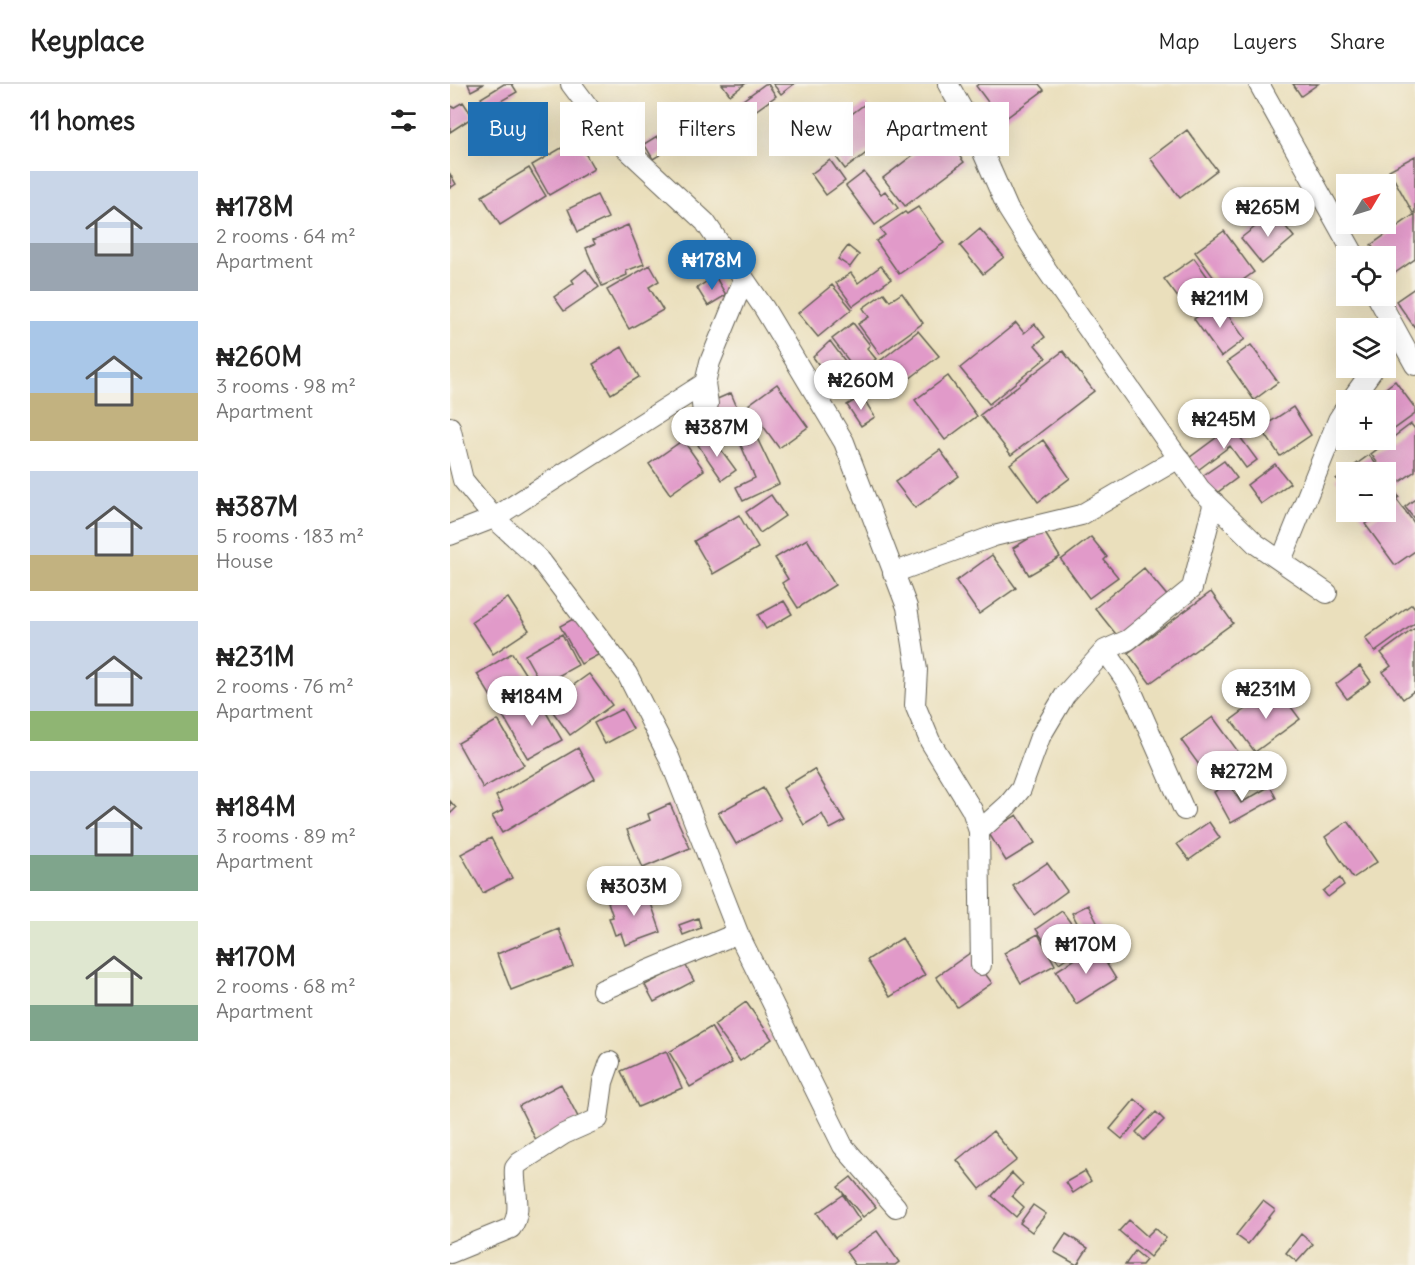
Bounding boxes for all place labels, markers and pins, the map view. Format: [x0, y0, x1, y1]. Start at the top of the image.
pin: ₦265M [1226, 187, 1310, 238]
pin: ₦178M [670, 240, 754, 291]
pin: ₦211M [1178, 278, 1262, 329]
pin: ₦260M [819, 360, 903, 411]
pin: ₦245M [1182, 399, 1266, 450]
pin: ₦387M [675, 407, 759, 458]
pin: ₦231M [1224, 669, 1308, 720]
pin: ₦184M [490, 676, 574, 727]
pin: ₦272M [1200, 751, 1284, 802]
pin: ₦303M [592, 866, 676, 917]
pin: ₦170M [1044, 924, 1128, 975]

